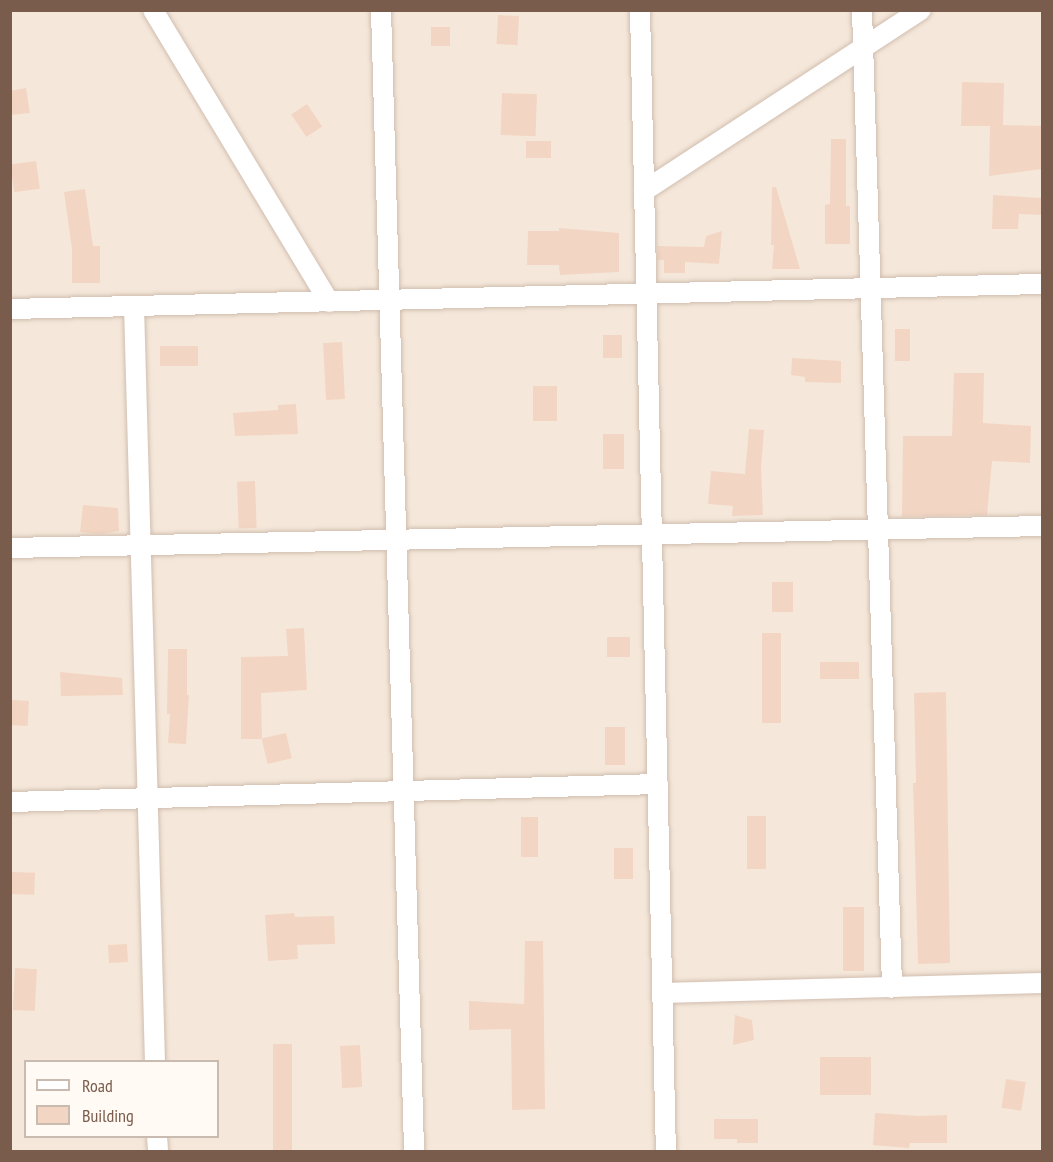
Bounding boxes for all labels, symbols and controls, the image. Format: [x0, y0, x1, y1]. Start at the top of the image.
legend [24, 1060, 219, 1138]
text: Road [82, 1074, 113, 1097]
text: Building [82, 1104, 134, 1127]

